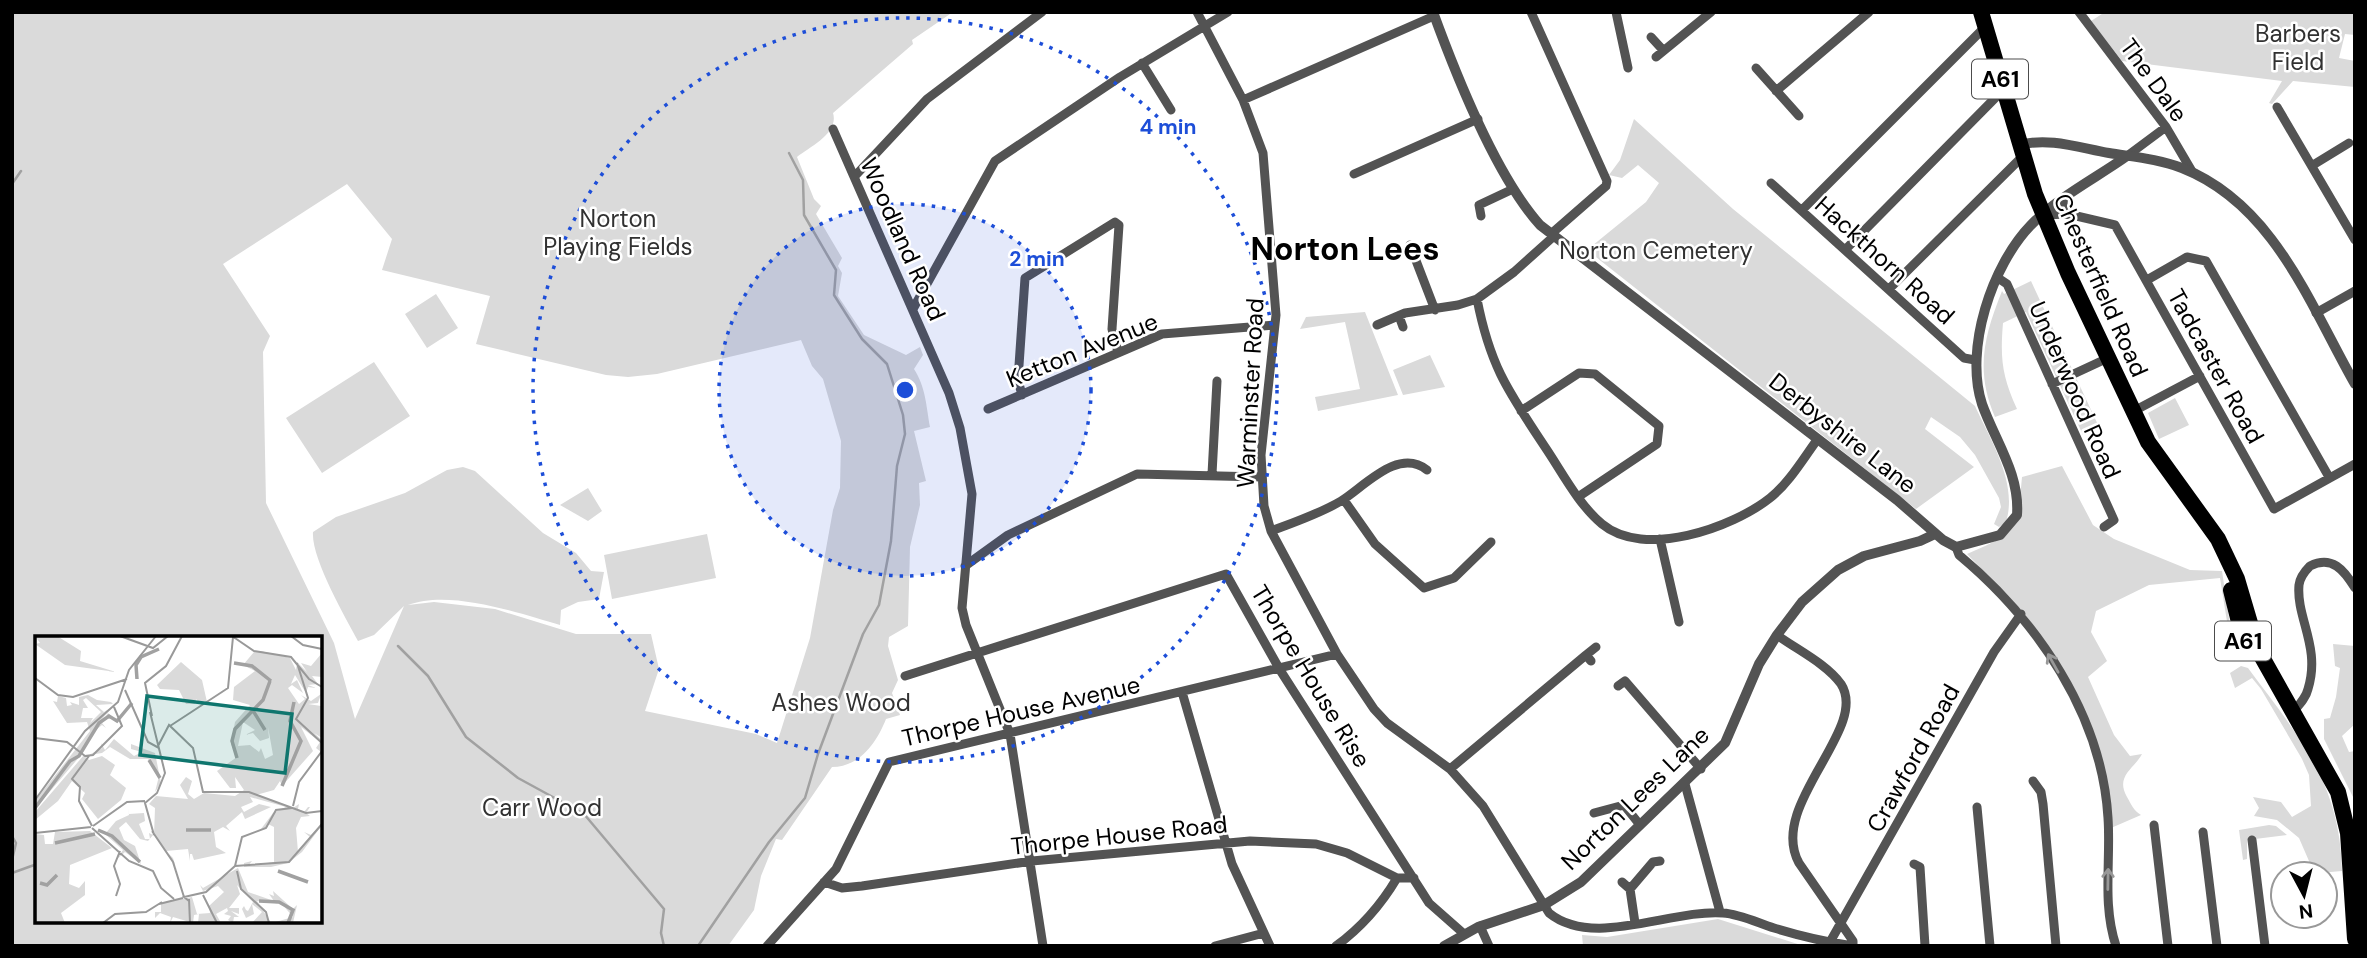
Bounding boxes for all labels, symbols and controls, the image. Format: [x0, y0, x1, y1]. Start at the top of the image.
park label: Barbers Field [2255, 18, 2341, 77]
street label: The Dale [2113, 32, 2195, 128]
road number: A61 [1972, 60, 2028, 99]
text: 4 min [1139, 113, 1197, 141]
street label: Woodland Road [853, 153, 953, 325]
street label: Chesterfield Road [2047, 188, 2155, 382]
street label: Hackthorn Road [1809, 189, 1961, 331]
park label: Norton Playing Fields [543, 203, 693, 262]
district label: Norton Lees [1251, 228, 1439, 270]
park label: Norton Cemetery [1559, 235, 1753, 266]
text: 2 min [1009, 245, 1065, 273]
street label: Tadcaster Road [2161, 283, 2271, 449]
street label: Warminster Road [1230, 297, 1270, 489]
street label: Underwood Road [2022, 297, 2128, 483]
street label: Ketton Avenue [1002, 305, 1162, 395]
street label: Derbyshire Lane [1763, 366, 1923, 500]
centre of rings [893, 378, 917, 402]
street label: Thorpe House Rise [1244, 579, 1378, 773]
road number: A61 [2215, 622, 2271, 660]
inset map [35, 636, 322, 923]
one-way arrow [2046, 653, 2060, 673]
street label: Thorpe House Avenue [899, 669, 1143, 753]
street label: Crawford Road [1859, 678, 1967, 838]
park label: Ashes Wood [771, 687, 911, 718]
street label: Norton Lees Lane [1554, 719, 1716, 877]
park label: Carr Wood [482, 792, 602, 823]
street label: Thorpe House Road [1009, 808, 1229, 862]
north arrow [2269, 860, 2339, 930]
one-way arrow [2101, 867, 2115, 890]
text: N [2298, 898, 2314, 925]

